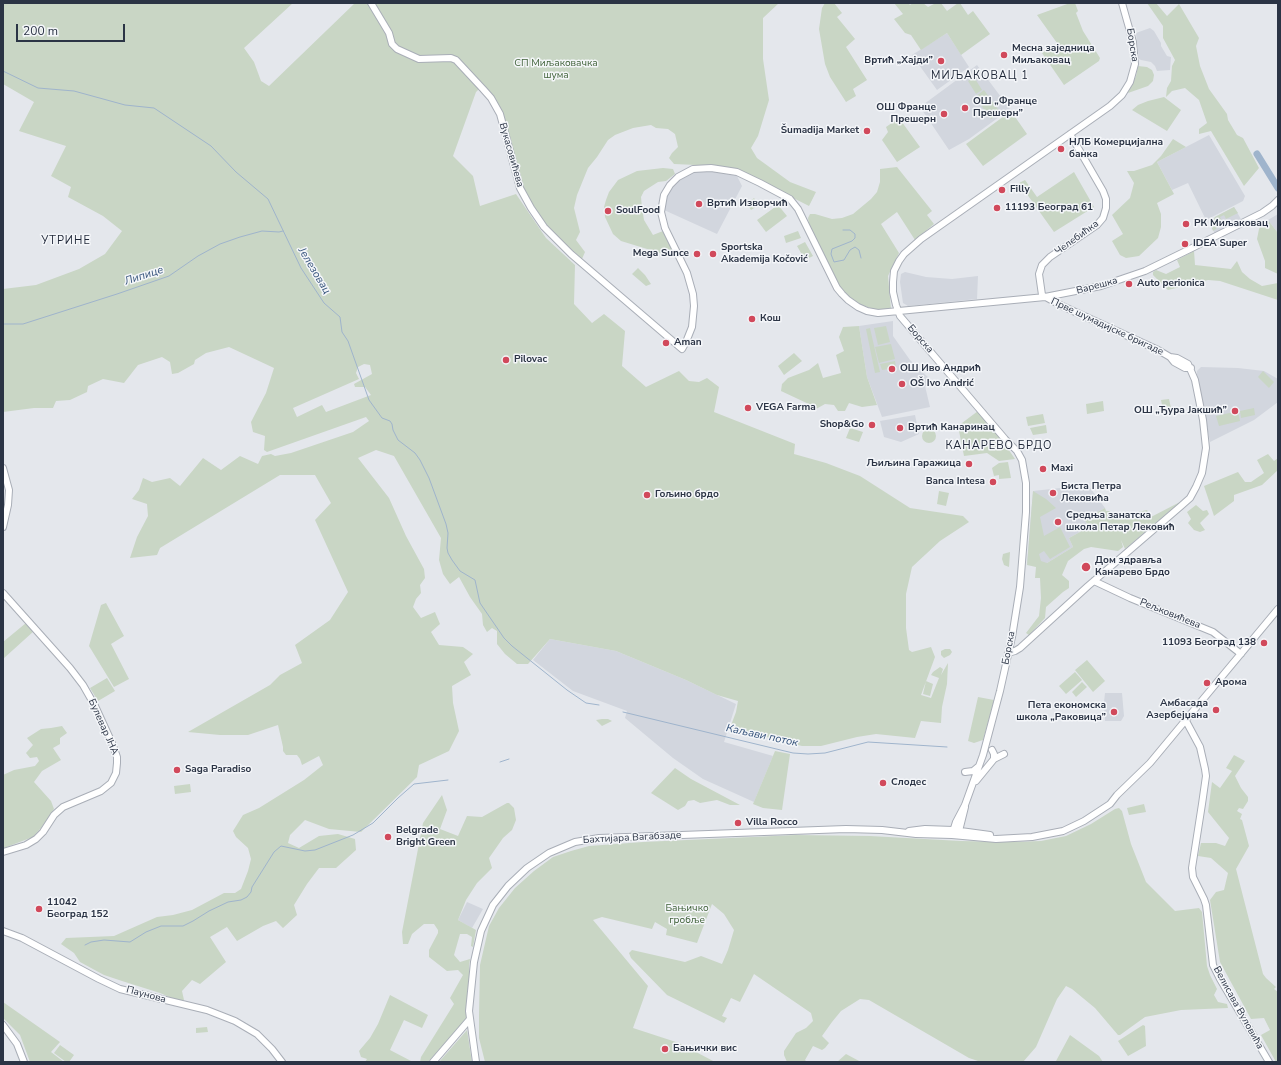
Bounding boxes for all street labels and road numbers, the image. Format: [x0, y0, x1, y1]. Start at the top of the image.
street label: Борска [1123, 27, 1141, 63]
street label: Вукасовићева [496, 121, 526, 189]
street label: Челебићка [1053, 218, 1101, 258]
street label: Варешка [1075, 275, 1119, 297]
street label: Прве шумадијске бригаде [1049, 296, 1165, 358]
street label: Борска [904, 322, 936, 356]
street label: Рељковићева [1138, 596, 1202, 632]
street label: Борска [1000, 630, 1018, 666]
street label: Булевар ЈНА [85, 697, 121, 757]
street label: Бахтијара Вагабзаде [582, 829, 682, 847]
street label: Велисава Вуловића [1210, 964, 1266, 1052]
street label: Паунова [125, 984, 167, 1006]

